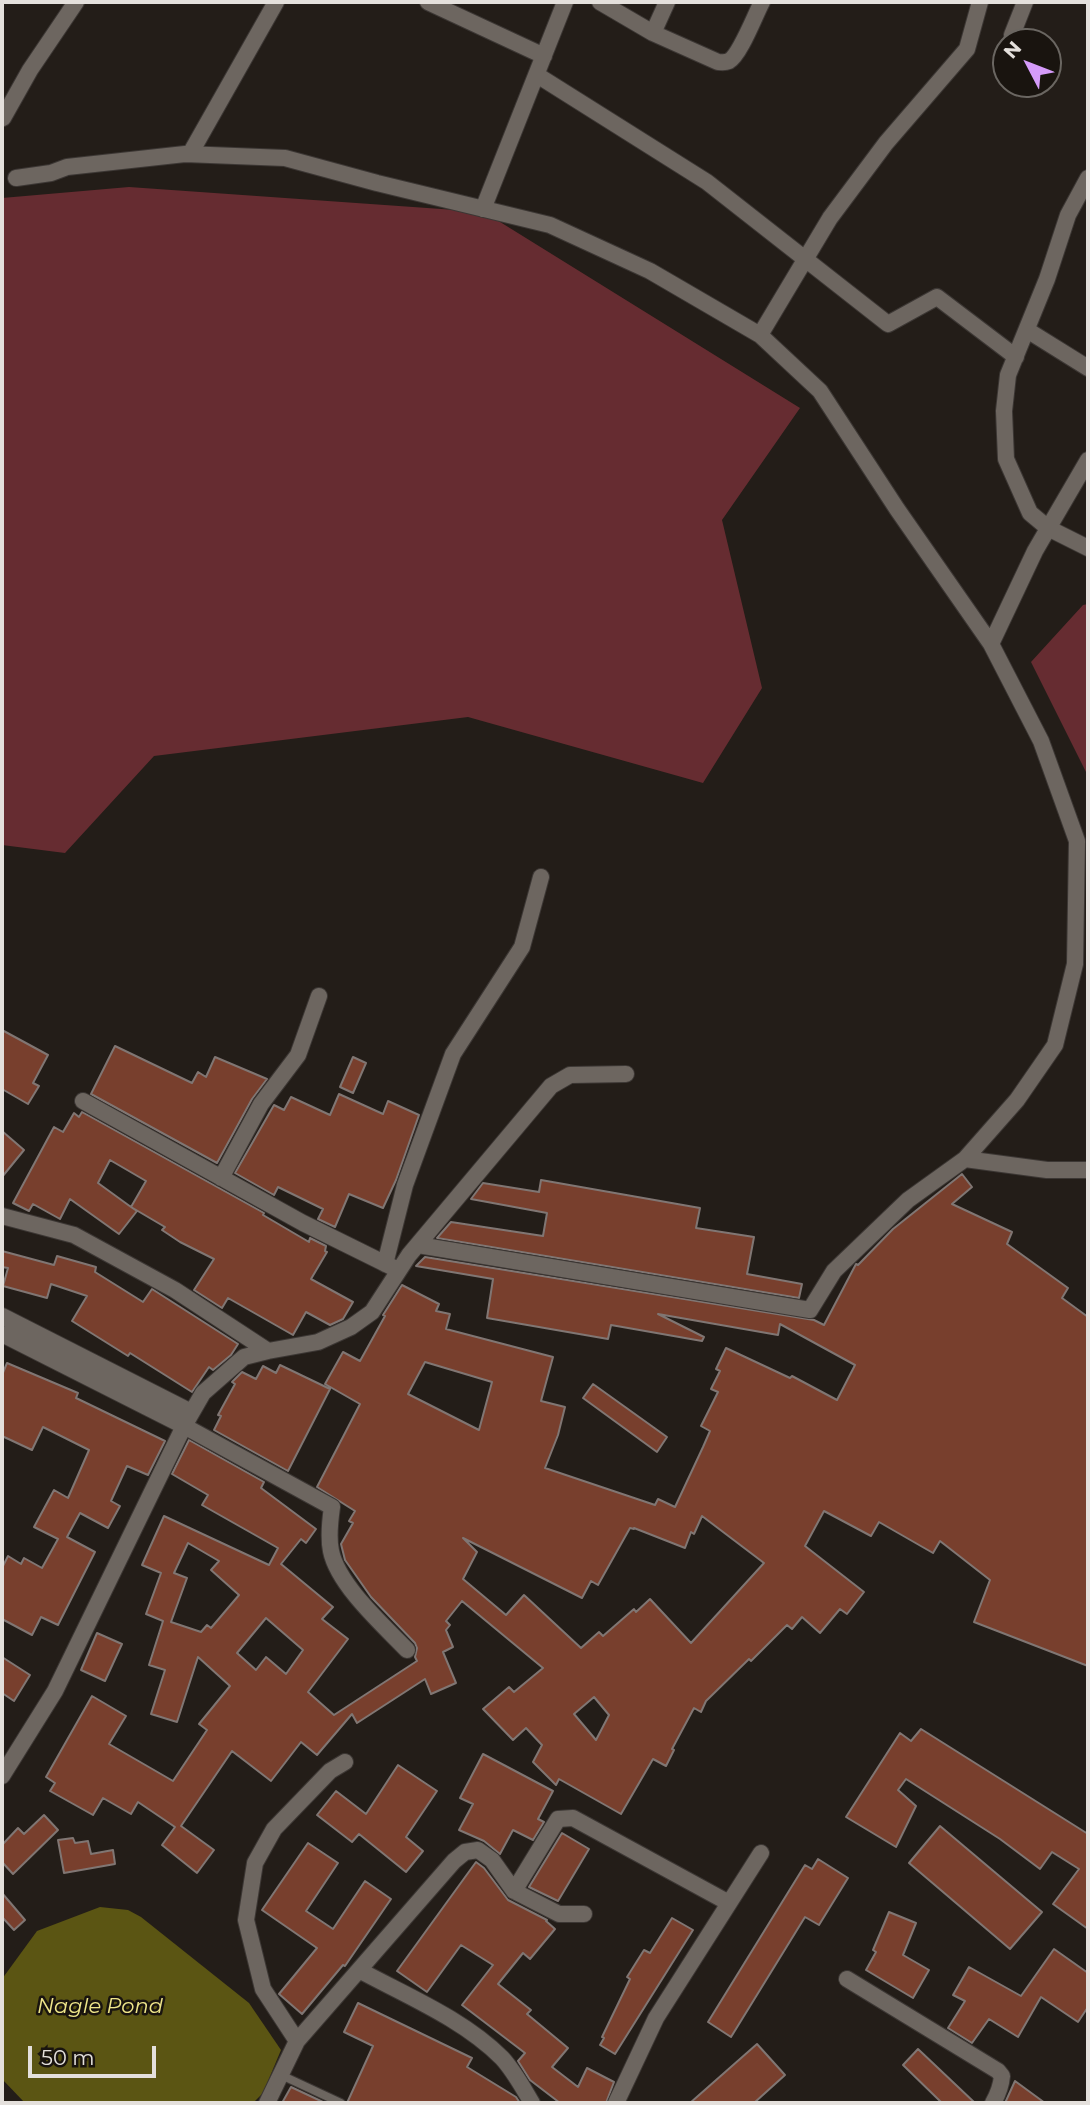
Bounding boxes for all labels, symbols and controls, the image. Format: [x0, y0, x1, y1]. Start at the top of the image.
north arrow [992, 28, 1062, 98]
text: N [999, 37, 1026, 63]
water label: Nagle Pond [37, 1994, 163, 2020]
scale bar [32, 2032, 159, 2076]
text: 50 m [41, 2045, 95, 2070]

